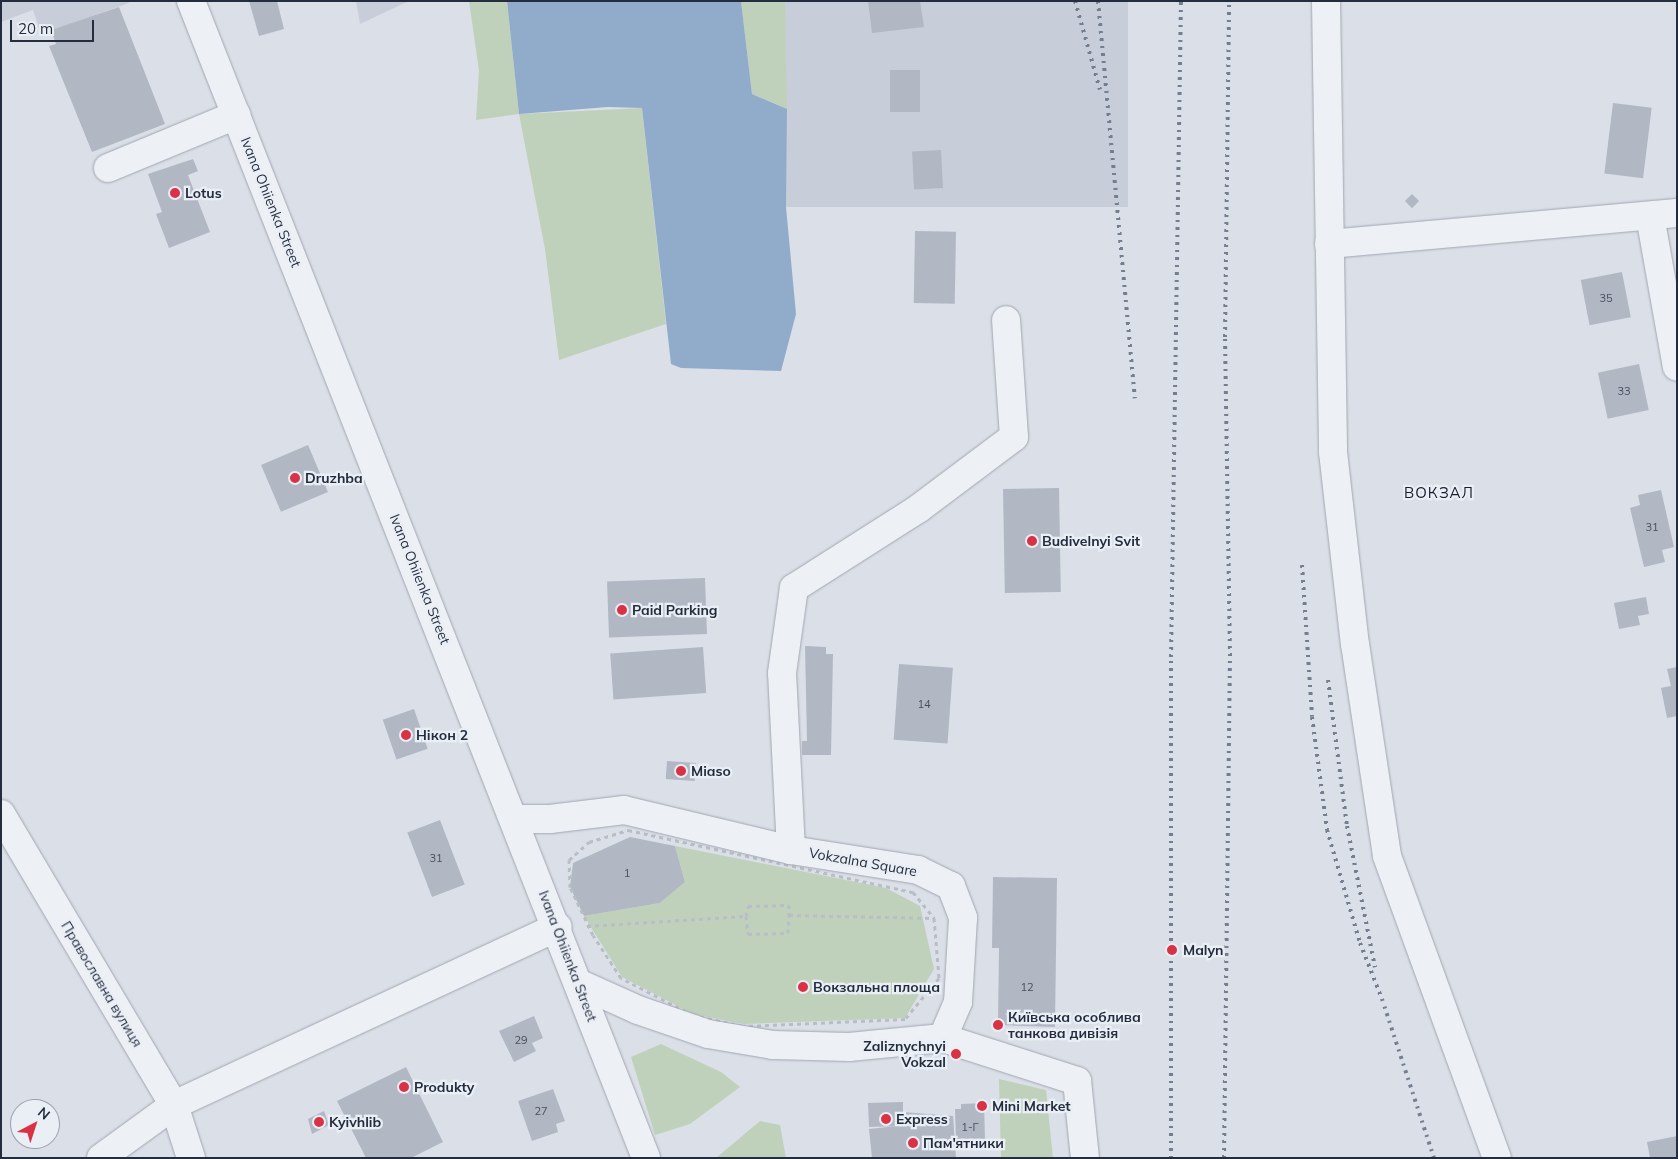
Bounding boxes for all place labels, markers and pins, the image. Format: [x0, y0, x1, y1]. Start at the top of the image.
place label: Lotus [185, 185, 222, 201]
marker: Lotus [169, 187, 181, 199]
place label: Druzhba [305, 470, 363, 486]
marker: Druzhba [289, 472, 301, 484]
place label: Budivelnyi Svit [1042, 533, 1140, 549]
marker: Budivelnyi Svit [1026, 535, 1038, 547]
place label: Paid Parking [632, 602, 718, 618]
marker: Paid Parking [616, 604, 628, 616]
place label: Нікон 2 [416, 727, 468, 743]
marker: Нікон 2 [400, 729, 412, 741]
place label: Miaso [691, 763, 731, 779]
marker: Miaso [675, 765, 687, 777]
place label: Malyn [1183, 942, 1224, 958]
marker: Malyn [1165, 943, 1179, 957]
place label: Вокзальна площа [813, 979, 940, 995]
marker: Вокзальна площа [797, 981, 809, 993]
place label: Київська особлива танкова дивізія [1008, 1009, 1141, 1042]
marker: Київська особлива танкова дивізія [992, 1019, 1004, 1031]
place label: Zaliznychnyi Vokzal [863, 1038, 946, 1070]
marker: Zaliznychnyi Vokzal [950, 1048, 962, 1060]
place label: Produkty [414, 1079, 474, 1095]
marker: Produkty [398, 1081, 410, 1093]
place label: Mini Market [992, 1098, 1071, 1114]
marker: Mini Market [976, 1100, 988, 1112]
place label: Express [896, 1111, 948, 1127]
marker: Express [880, 1113, 892, 1125]
place label: Kyivhlib [329, 1114, 381, 1130]
marker: Kyivhlib [313, 1116, 325, 1128]
place label: Пам'ятники [923, 1135, 1004, 1151]
marker: Пам'ятники [907, 1137, 919, 1149]

